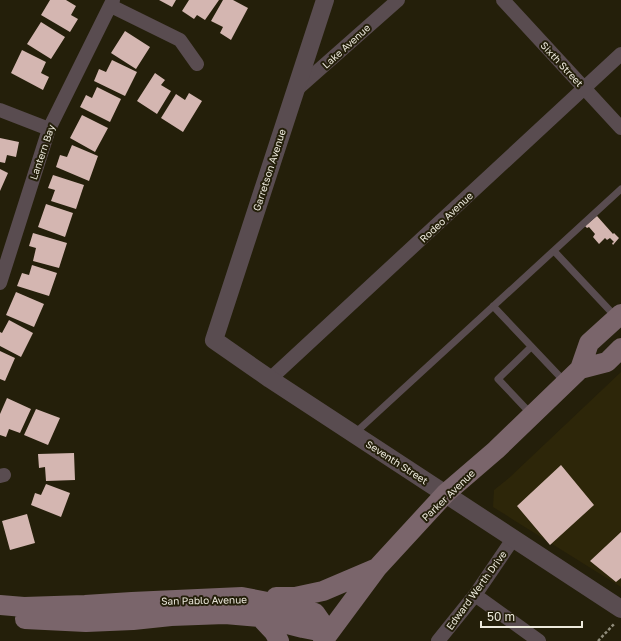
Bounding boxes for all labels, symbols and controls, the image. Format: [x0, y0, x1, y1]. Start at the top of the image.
street label: Lake Avenue [320, 21, 373, 71]
street label: Sixth Street [538, 39, 586, 89]
street label: Lantern Bay [27, 122, 57, 181]
street label: Garretson Avenue [250, 127, 288, 212]
street label: Rodeo Avenue [417, 189, 475, 245]
street label: Seventh Street [364, 437, 430, 487]
street label: Parker Avenue [419, 467, 477, 523]
street label: Edward Werth Drive [443, 548, 509, 632]
street label: San Pablo Avenue [161, 593, 247, 607]
scale bar [481, 603, 582, 629]
text: 50 m [487, 609, 515, 624]

